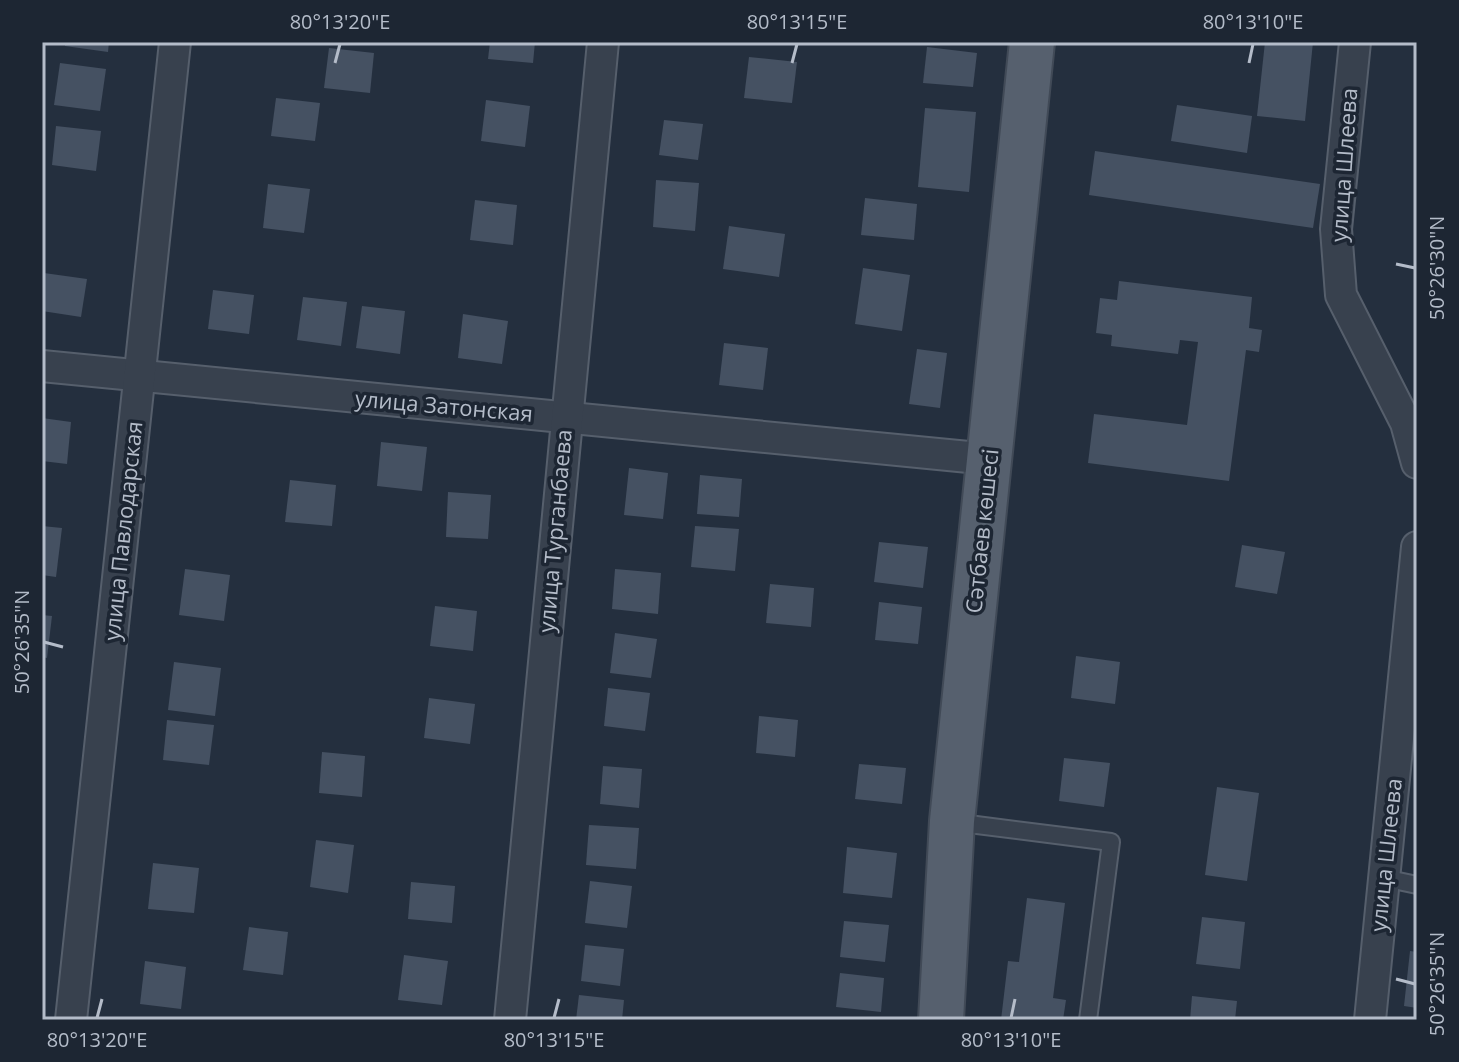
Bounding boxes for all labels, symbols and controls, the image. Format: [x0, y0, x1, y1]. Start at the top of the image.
text: 80°13'20"E [290, 8, 390, 35]
text: 80°13'15"E [747, 8, 847, 35]
text: 80°13'10"E [1203, 8, 1303, 35]
street label: улица Шлеева [1323, 87, 1363, 243]
text: 50°26'30"N [1423, 216, 1450, 320]
street label: улица Затонская [354, 382, 534, 428]
street label: улица Павлодарская [96, 420, 148, 642]
street label: улица Турганбаева [530, 428, 578, 634]
street label: Сәтбаев көшесі [957, 447, 1005, 615]
text: 50°26'35"N [8, 590, 35, 694]
street label: улица Шлеева [1362, 777, 1408, 933]
text: 50°26'35"N [1423, 932, 1450, 1036]
text: 80°13'20"E [47, 1026, 147, 1053]
text: 80°13'15"E [504, 1026, 604, 1053]
text: 80°13'10"E [961, 1026, 1061, 1053]

